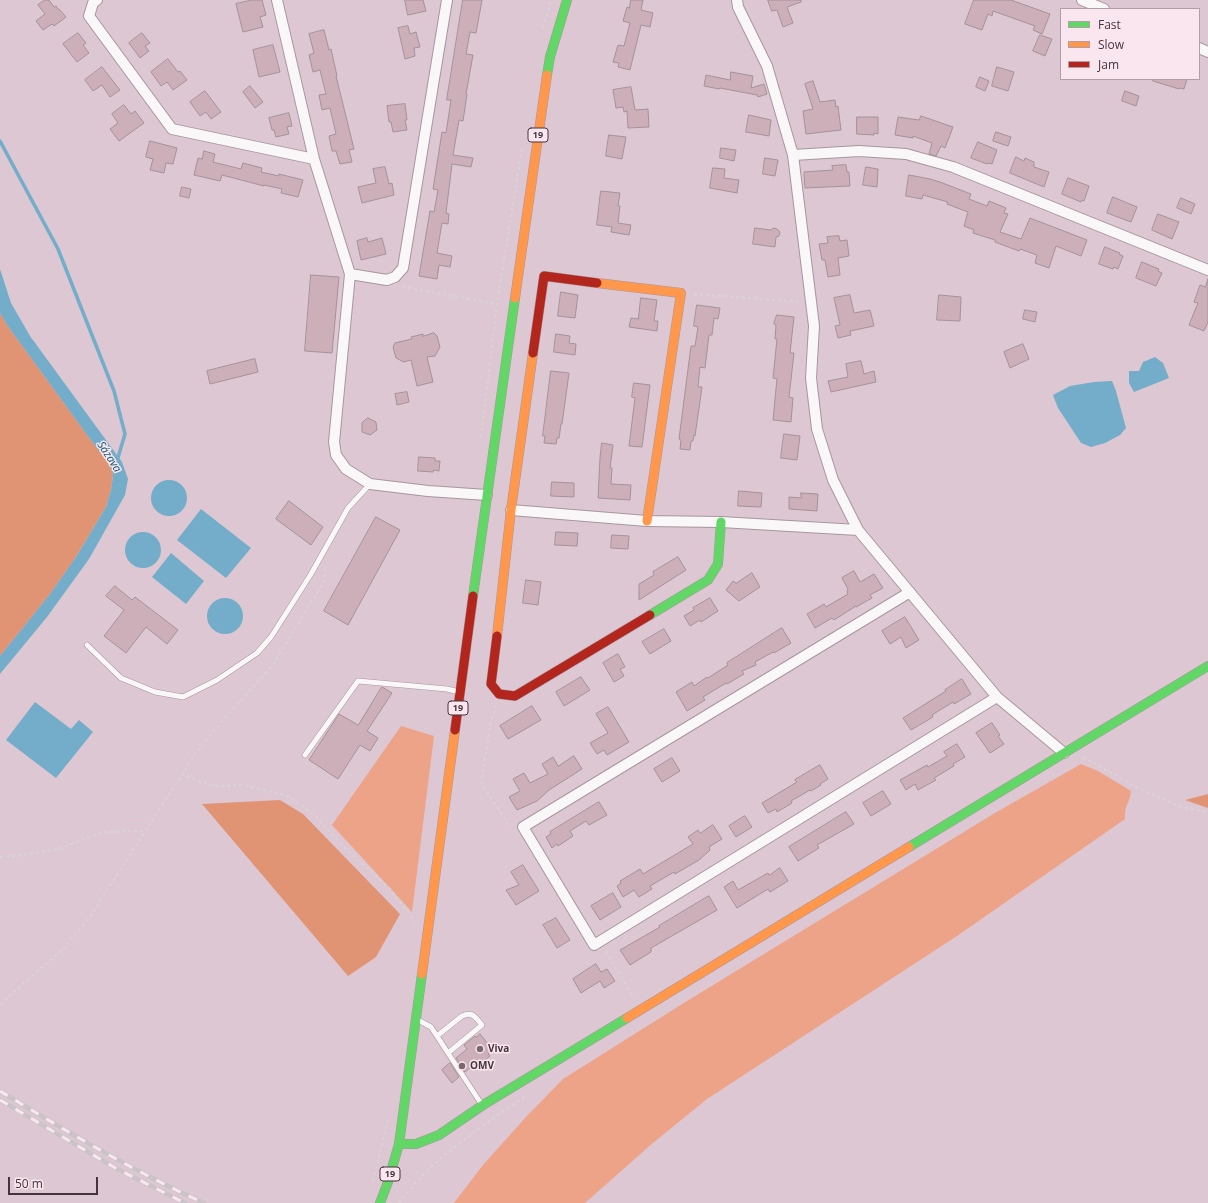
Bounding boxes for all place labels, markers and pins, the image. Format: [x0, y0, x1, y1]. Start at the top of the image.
place label: Viva [488, 1043, 509, 1055]
marker: Viva [475, 1044, 485, 1054]
place label: OMV [470, 1060, 494, 1072]
marker: OMV [457, 1061, 467, 1071]

